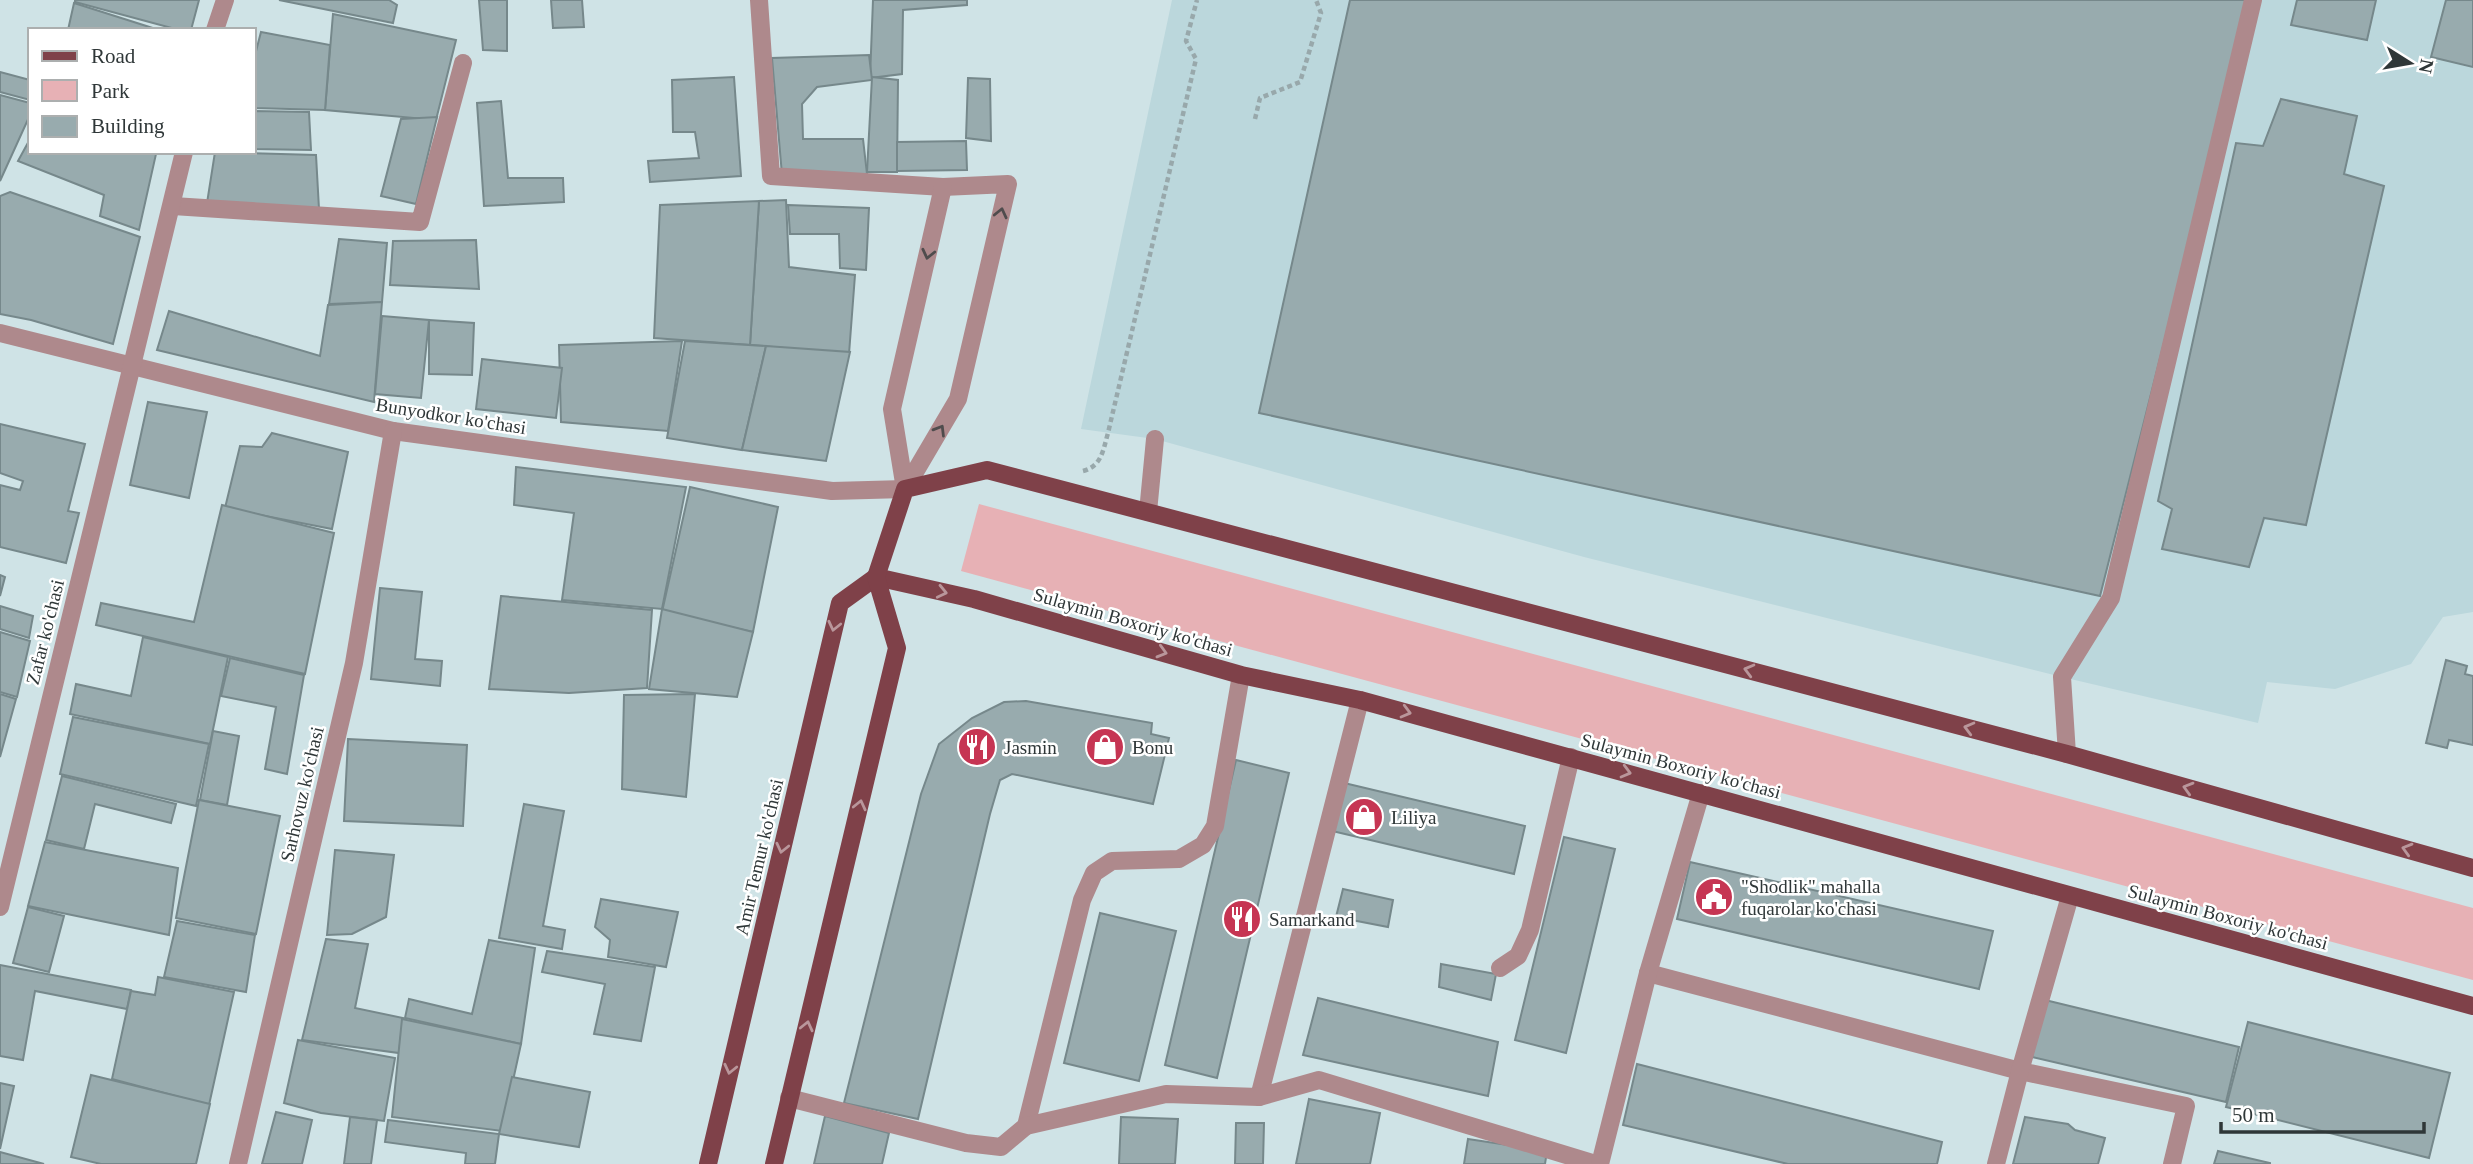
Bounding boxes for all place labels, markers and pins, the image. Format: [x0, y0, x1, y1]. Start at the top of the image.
restaurant icon: Jasmin [956, 726, 998, 768]
shop icon: Bonu [1084, 726, 1126, 768]
place label: Jasmin [1004, 737, 1057, 758]
place label: Bonu [1132, 737, 1174, 758]
shop icon: Liliya [1343, 796, 1385, 838]
place label: Liliya [1391, 807, 1437, 828]
public building icon: "Shodlik" mahalla fuqarolar ko'chasi [1693, 876, 1735, 918]
place label: "Shodlik" mahalla fuqarolar ko'chasi [1741, 876, 1881, 919]
restaurant icon: Samarkand [1221, 898, 1263, 940]
place label: Samarkand [1269, 909, 1355, 930]

